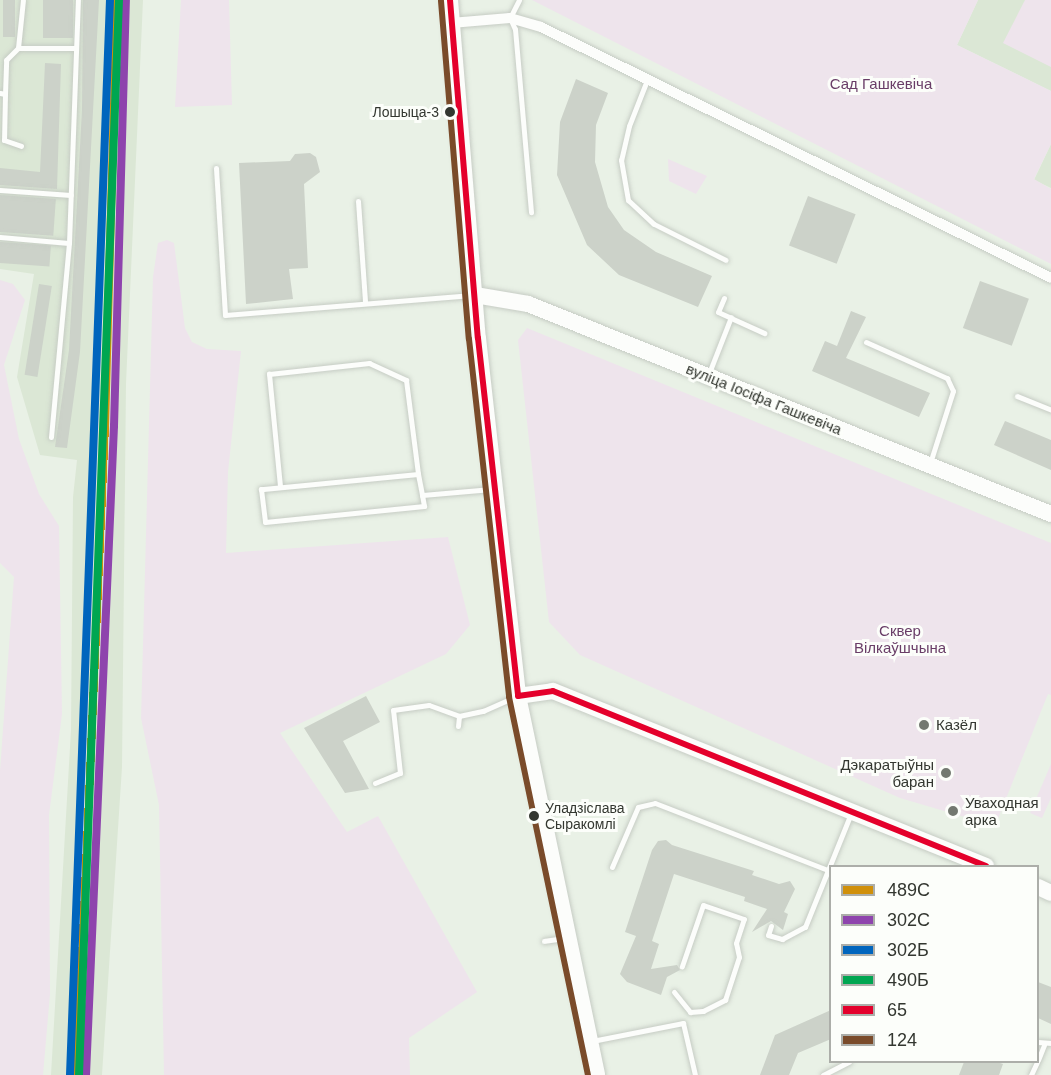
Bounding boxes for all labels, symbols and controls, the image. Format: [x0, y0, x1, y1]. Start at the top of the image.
park label: Сад Гашкевіча [830, 75, 932, 93]
place label: Лошыца-3 [372, 104, 439, 120]
marker: Лошыца-3 [444, 106, 456, 118]
street label: вуліца Іосіфа Гашкевіча [683, 359, 845, 439]
park label: Сквер Вілкаўшчына [854, 621, 946, 656]
place label: Казёл [936, 716, 977, 734]
marker: Казёл [917, 718, 931, 732]
place label: Дэкаратыўны баран [840, 755, 934, 790]
marker: Дэкаратыўны баран [939, 766, 953, 780]
place label: Уваходная арка [965, 793, 1039, 828]
place label: Уладзіслава Сыракомлі [545, 800, 625, 832]
marker: Уваходная арка [946, 804, 960, 818]
marker: Уладзіслава Сыракомлі [528, 810, 540, 822]
legend [829, 865, 1039, 1063]
text: 489С [887, 880, 930, 900]
text: 302С [887, 910, 930, 930]
text: 302Б [887, 940, 929, 960]
text: 490Б [887, 970, 929, 990]
text: 65 [887, 1000, 907, 1020]
text: 124 [887, 1030, 917, 1050]

